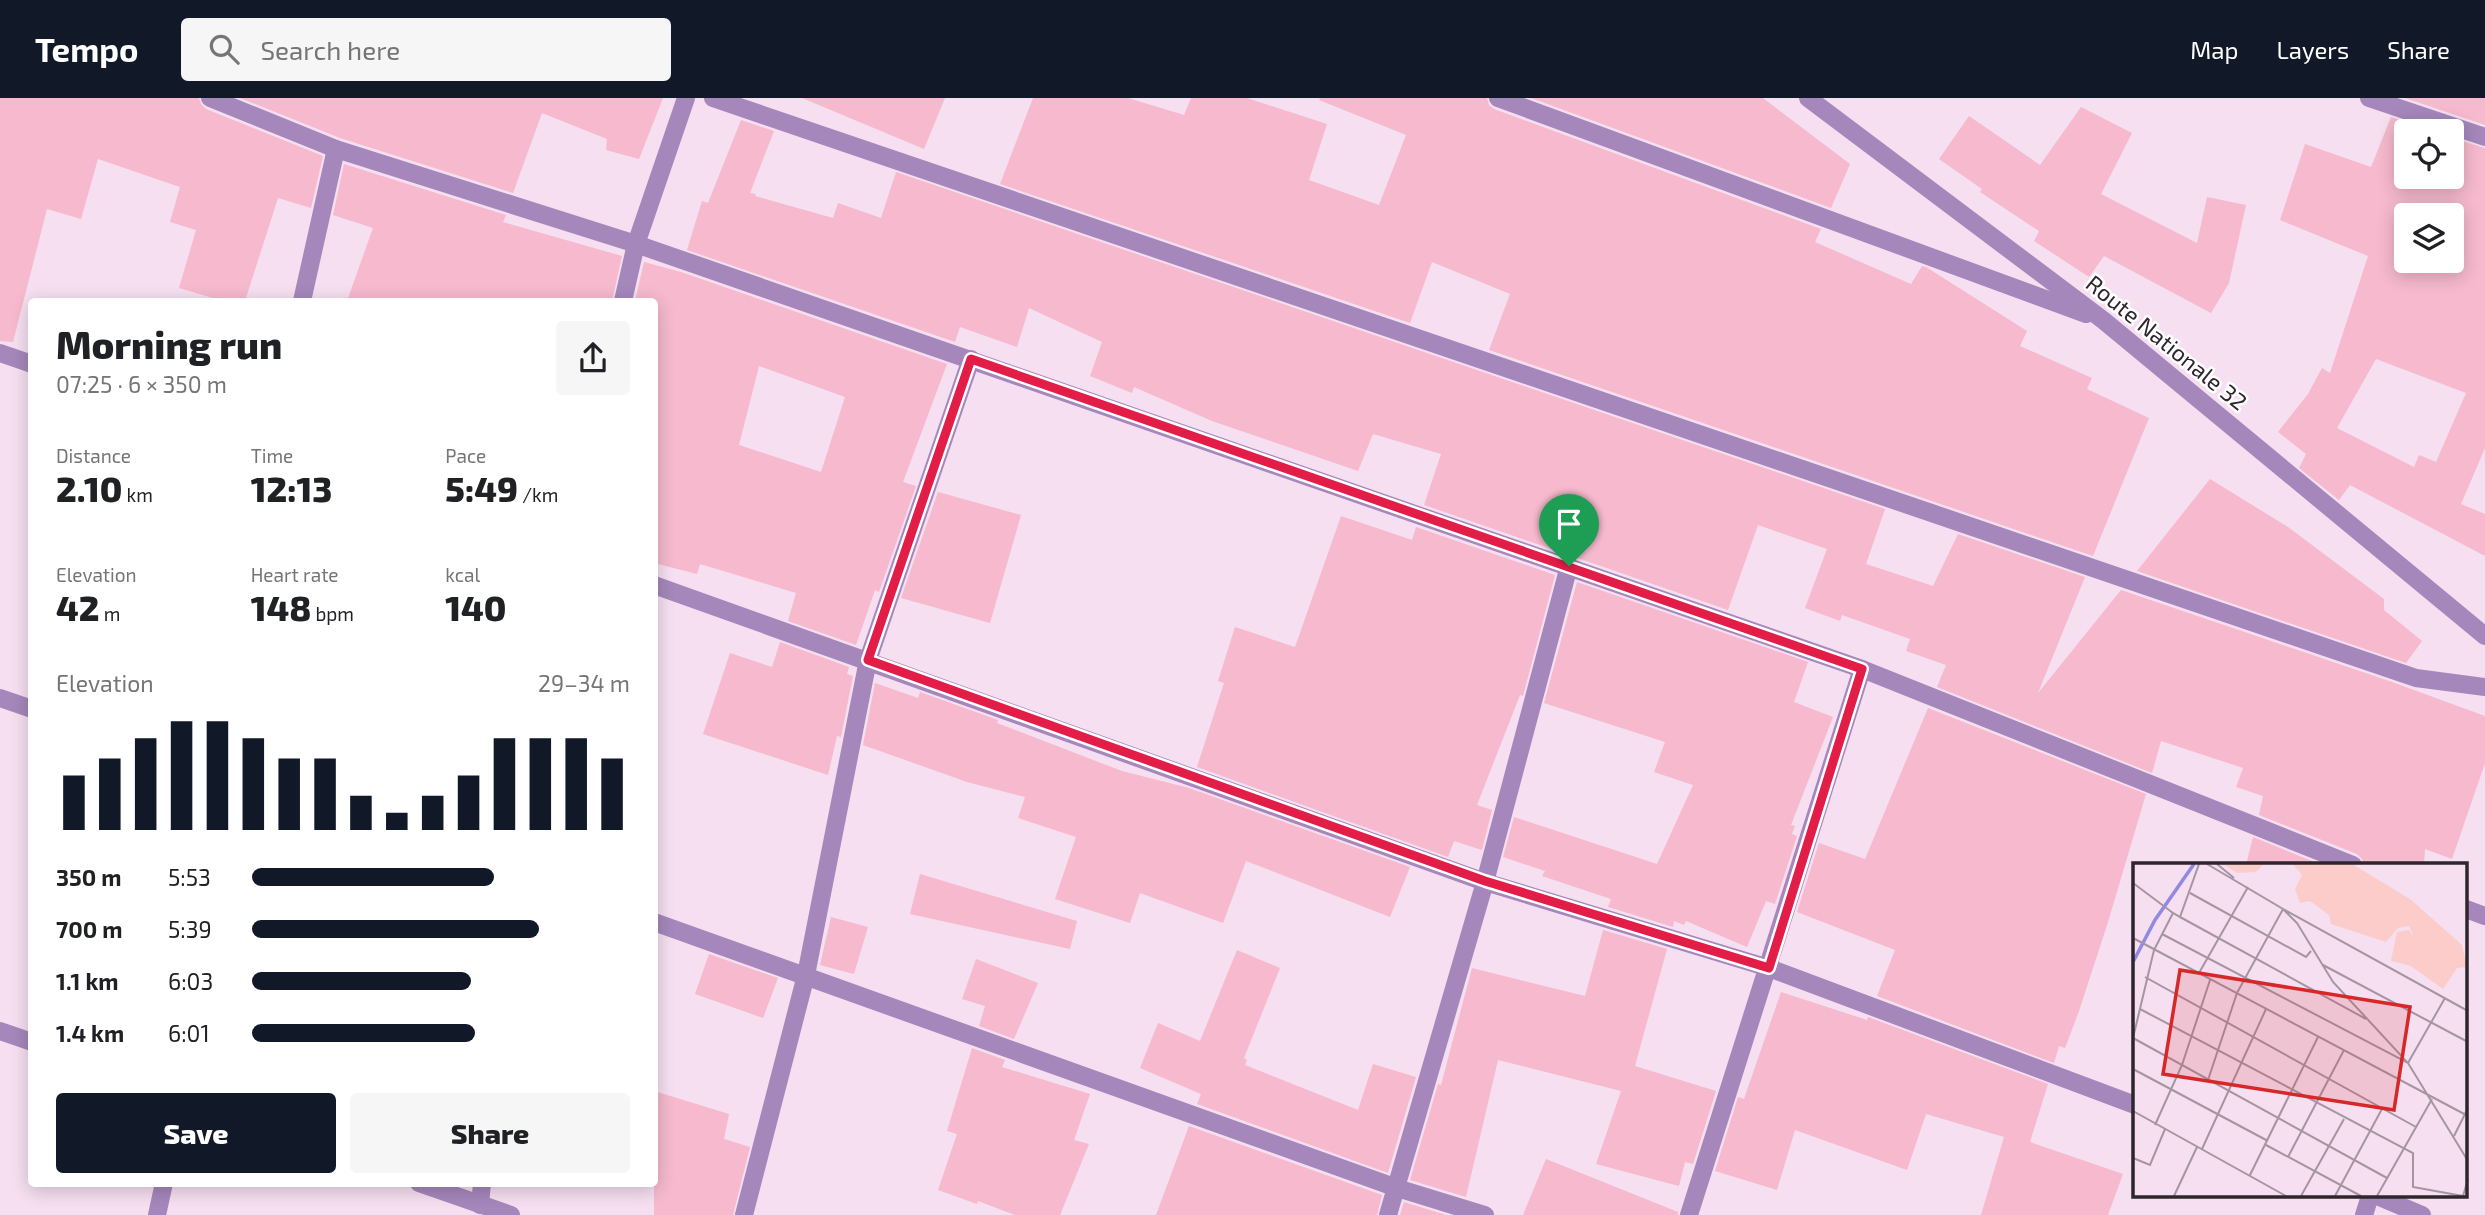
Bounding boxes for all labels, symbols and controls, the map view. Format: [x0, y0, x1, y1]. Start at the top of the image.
search box [181, 18, 671, 81]
text: Tempo [35, 29, 139, 69]
icon: search [205, 30, 243, 68]
text: Search here [261, 34, 400, 65]
text: Map [2190, 35, 2238, 64]
text: Layers [2276, 35, 2349, 64]
text: Share [2387, 35, 2450, 64]
map controls [2394, 119, 2464, 273]
button: locate [2394, 119, 2464, 189]
button: layers [2394, 203, 2464, 273]
street label: Route Nationale 32 [2081, 269, 2253, 415]
text: Morning run [56, 321, 282, 367]
button: share [556, 321, 630, 395]
text: 07:25 · 6 × 350 m [56, 370, 227, 398]
text: Distance [56, 444, 131, 467]
text: Time [251, 444, 293, 467]
text: Pace [445, 444, 486, 467]
text: 2.10 [56, 467, 122, 509]
text: 12:13 [251, 467, 332, 509]
text: 5:49 [445, 467, 518, 509]
text: km [122, 483, 153, 506]
text: /km [518, 483, 558, 506]
pin [1539, 494, 1599, 566]
icon: arrive [1550, 505, 1588, 543]
text: Elevation [56, 563, 137, 586]
text: Heart rate [251, 563, 339, 586]
text: kcal [445, 563, 480, 586]
text: 42 [56, 586, 99, 628]
text: 148 [251, 586, 311, 628]
text: 140 [445, 586, 506, 628]
text: m [99, 602, 120, 625]
text: bpm [311, 602, 354, 625]
text: Elevation [56, 669, 154, 697]
text: 29–34 m [538, 669, 630, 697]
text: 350 m [56, 863, 121, 891]
text: 5:53 [168, 863, 211, 891]
inset map [2133, 863, 2468, 1198]
text: 700 m [56, 915, 122, 943]
text: 5:39 [168, 915, 212, 943]
text: 1.1 km [56, 967, 119, 995]
text: 6:03 [168, 967, 213, 995]
text: 1.4 km [56, 1019, 124, 1047]
text: 6:01 [168, 1019, 210, 1047]
button: Save [56, 1093, 336, 1173]
button: Share [350, 1093, 630, 1173]

